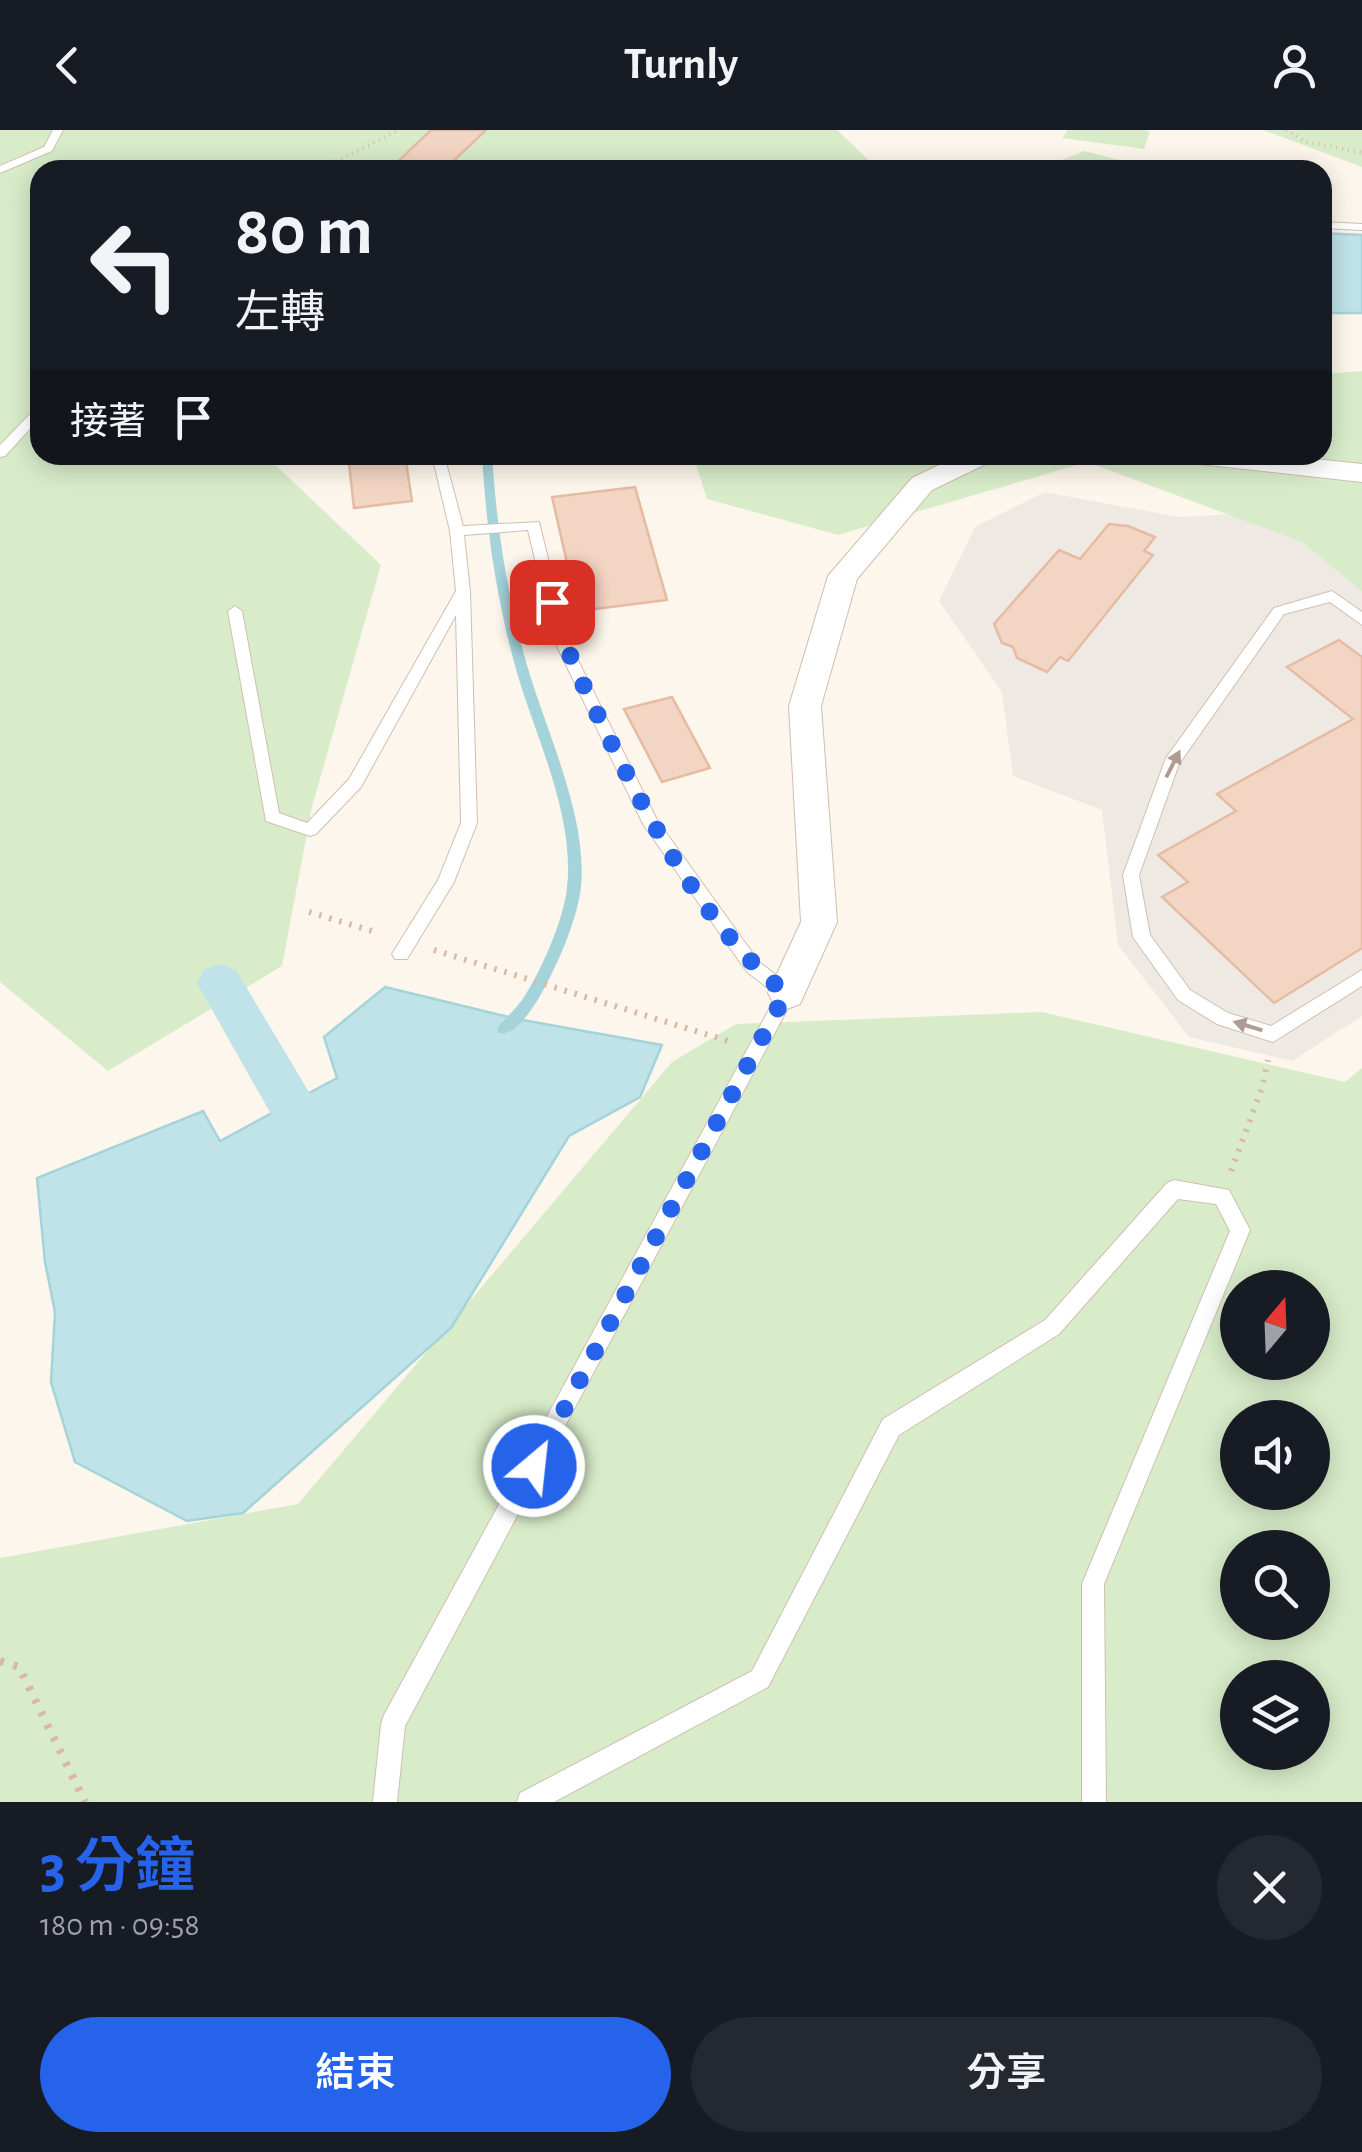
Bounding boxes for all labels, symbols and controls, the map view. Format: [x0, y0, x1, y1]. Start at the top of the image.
icon: back [40, 38, 95, 93]
icon: person [1267, 38, 1322, 93]
text: Turnly [624, 42, 738, 87]
text: 80 m [235, 197, 373, 267]
icon: left [70, 200, 200, 330]
text: 左轉 [235, 291, 325, 336]
icon: arrive [166, 390, 221, 445]
text: 接著 [70, 404, 146, 442]
pin [510, 560, 595, 645]
icon: arrive [525, 575, 580, 630]
one-way arrow [1164, 750, 1181, 778]
one-way arrow [1232, 1018, 1262, 1033]
north arrow [1220, 1270, 1330, 1380]
map controls [1220, 1270, 1330, 1770]
button: sound [1220, 1400, 1330, 1510]
position arrow [482, 1414, 586, 1518]
button: search [1220, 1530, 1330, 1640]
button: layers [1220, 1660, 1330, 1770]
button: close [1217, 1835, 1322, 1940]
text: 3 分鐘 [40, 1838, 195, 1898]
text: 180 m · 09:58 [40, 1909, 200, 1941]
button: 結束 [40, 2017, 671, 2132]
button: 分享 [691, 2017, 1322, 2132]

